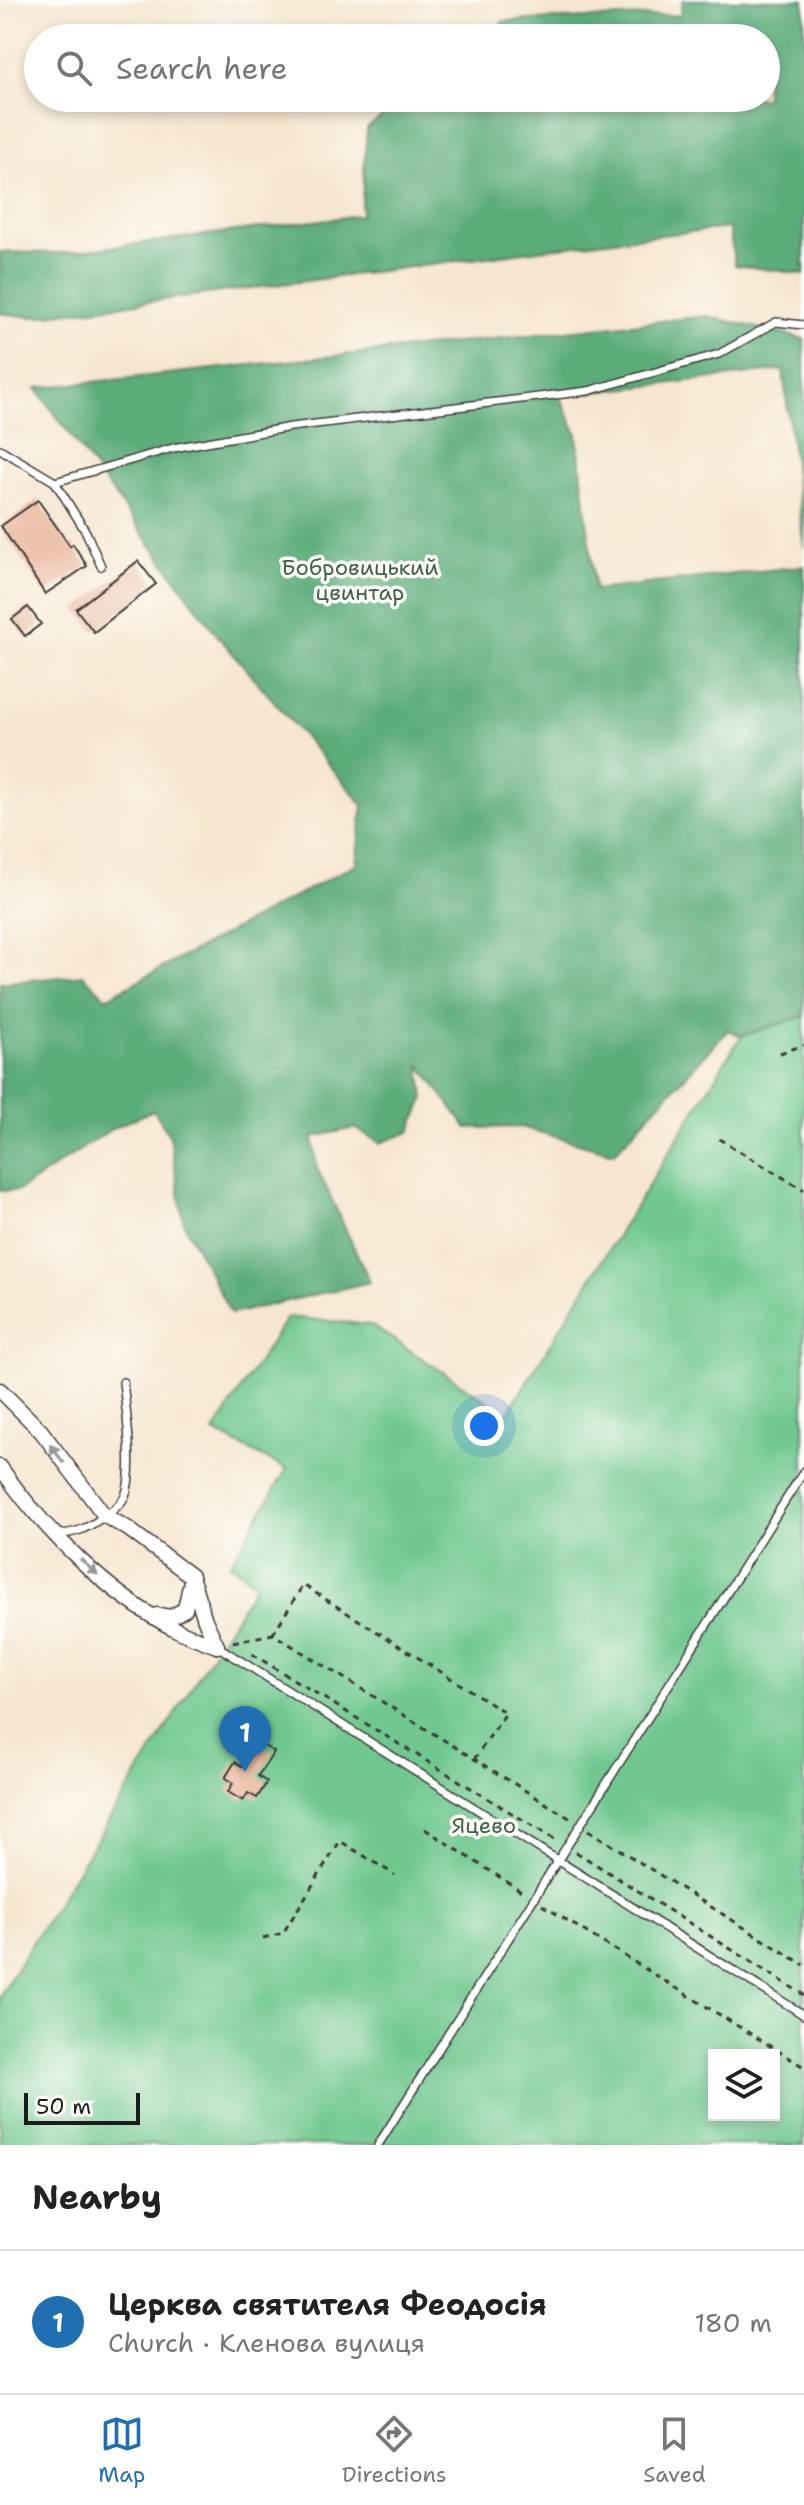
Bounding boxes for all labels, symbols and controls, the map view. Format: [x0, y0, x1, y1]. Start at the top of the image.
search box [24, 24, 780, 112]
icon: search [52, 46, 96, 90]
text: Search here [116, 48, 287, 89]
park label: Бобровицький цвинтар [281, 553, 439, 607]
your location [464, 1406, 504, 1446]
one-way arrow [50, 1444, 66, 1464]
one-way arrow [79, 1557, 98, 1575]
pin: 1 [219, 1706, 271, 1772]
park label: Яцево [452, 1811, 516, 1840]
map controls [708, 2049, 780, 2121]
button: layers [708, 2049, 780, 2121]
scale bar [24, 2089, 140, 2125]
text: 50 m [36, 2092, 91, 2121]
text: Nearby [32, 2174, 162, 2220]
text: Церква святителя Феодосія [108, 2284, 547, 2325]
text: 1 [52, 2305, 64, 2340]
text: 180 m [694, 2305, 772, 2340]
text: Church · Кленова вулиця [108, 2325, 425, 2360]
tab: Map [98, 2412, 145, 2489]
tab: Directions [342, 2412, 447, 2489]
tab: Saved [643, 2412, 706, 2489]

